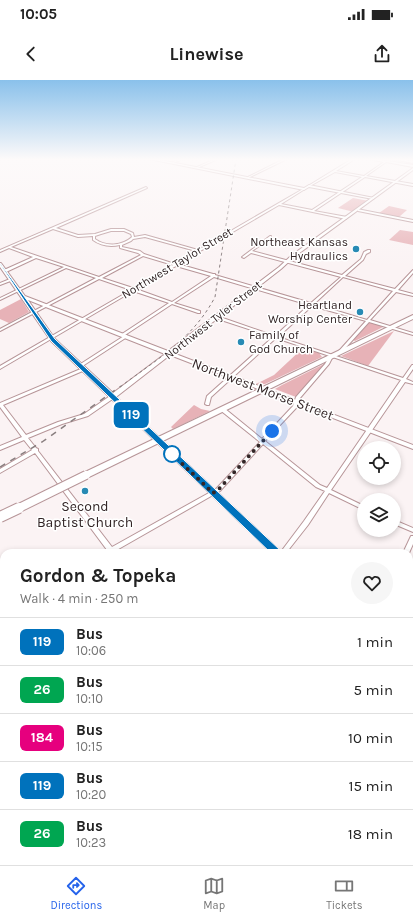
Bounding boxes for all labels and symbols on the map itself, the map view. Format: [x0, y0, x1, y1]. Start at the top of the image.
street label: Northwest Taylor Street [119, 224, 235, 302]
place label: Northeast Kansas Hydraulics [250, 235, 348, 263]
marker: Northeast Kansas Hydraulics [351, 244, 361, 254]
street label: Northwest Tyler Street [162, 277, 265, 362]
place label: Heartland Worship Center [268, 298, 353, 326]
marker: Heartland Worship Center [355, 307, 365, 317]
place label: Family of God Church [249, 328, 313, 356]
marker: Family of God Church [236, 337, 246, 347]
street label: Northwest Morse Street [190, 355, 336, 424]
line badge: 119 [108, 402, 154, 428]
your location [262, 421, 282, 441]
unlabelled marker [163, 445, 181, 463]
marker: Second Baptist Church [80, 486, 90, 496]
place label: Second Baptist Church [37, 498, 133, 531]

